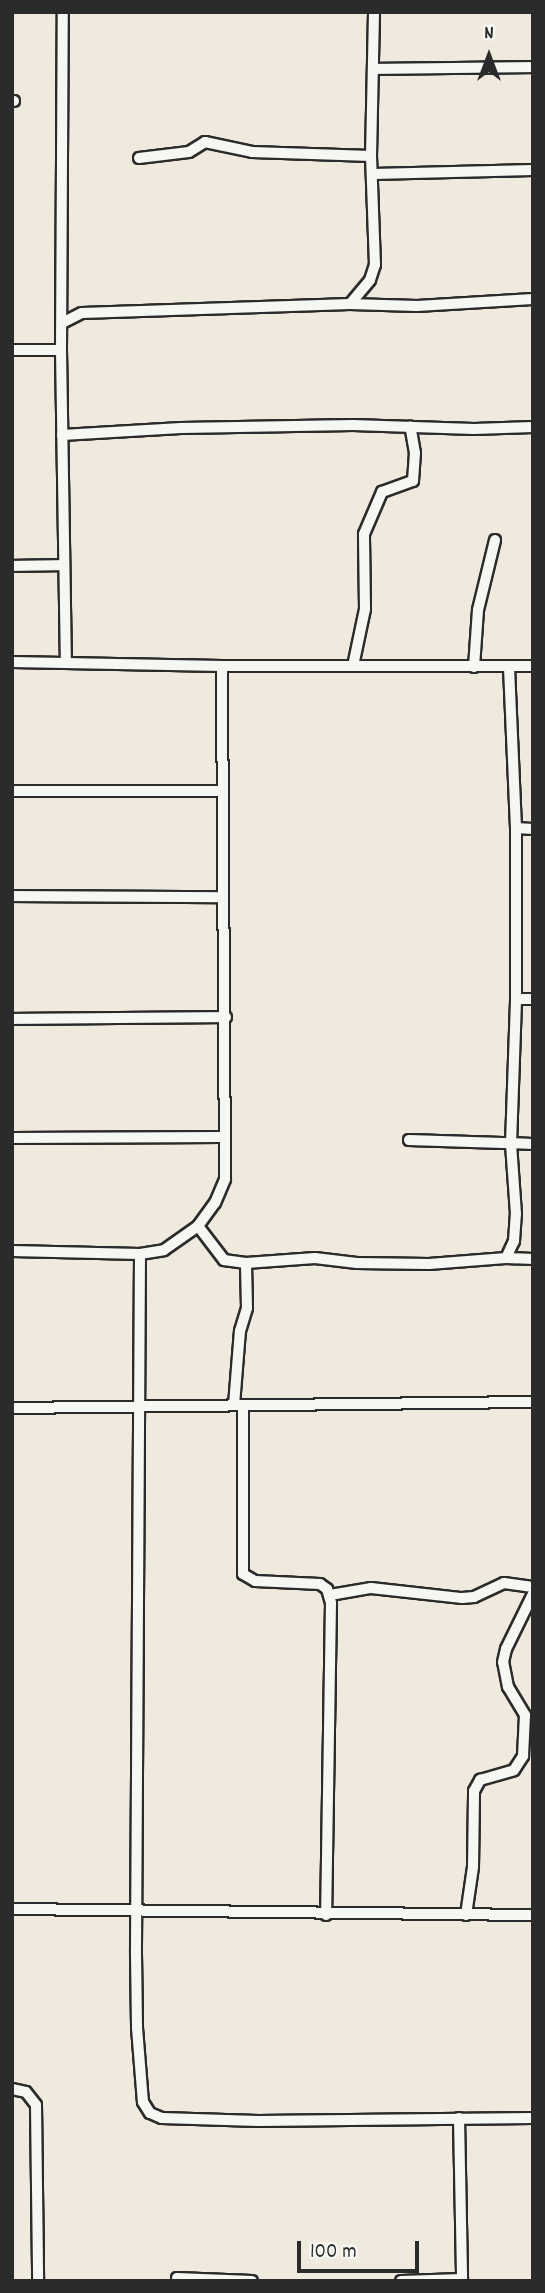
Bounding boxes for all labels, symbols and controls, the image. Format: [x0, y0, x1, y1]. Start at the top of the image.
north arrow [454, 21, 524, 91]
text: N [484, 21, 494, 48]
scale bar [300, 2226, 422, 2270]
text: 100 m [310, 2238, 357, 2268]

